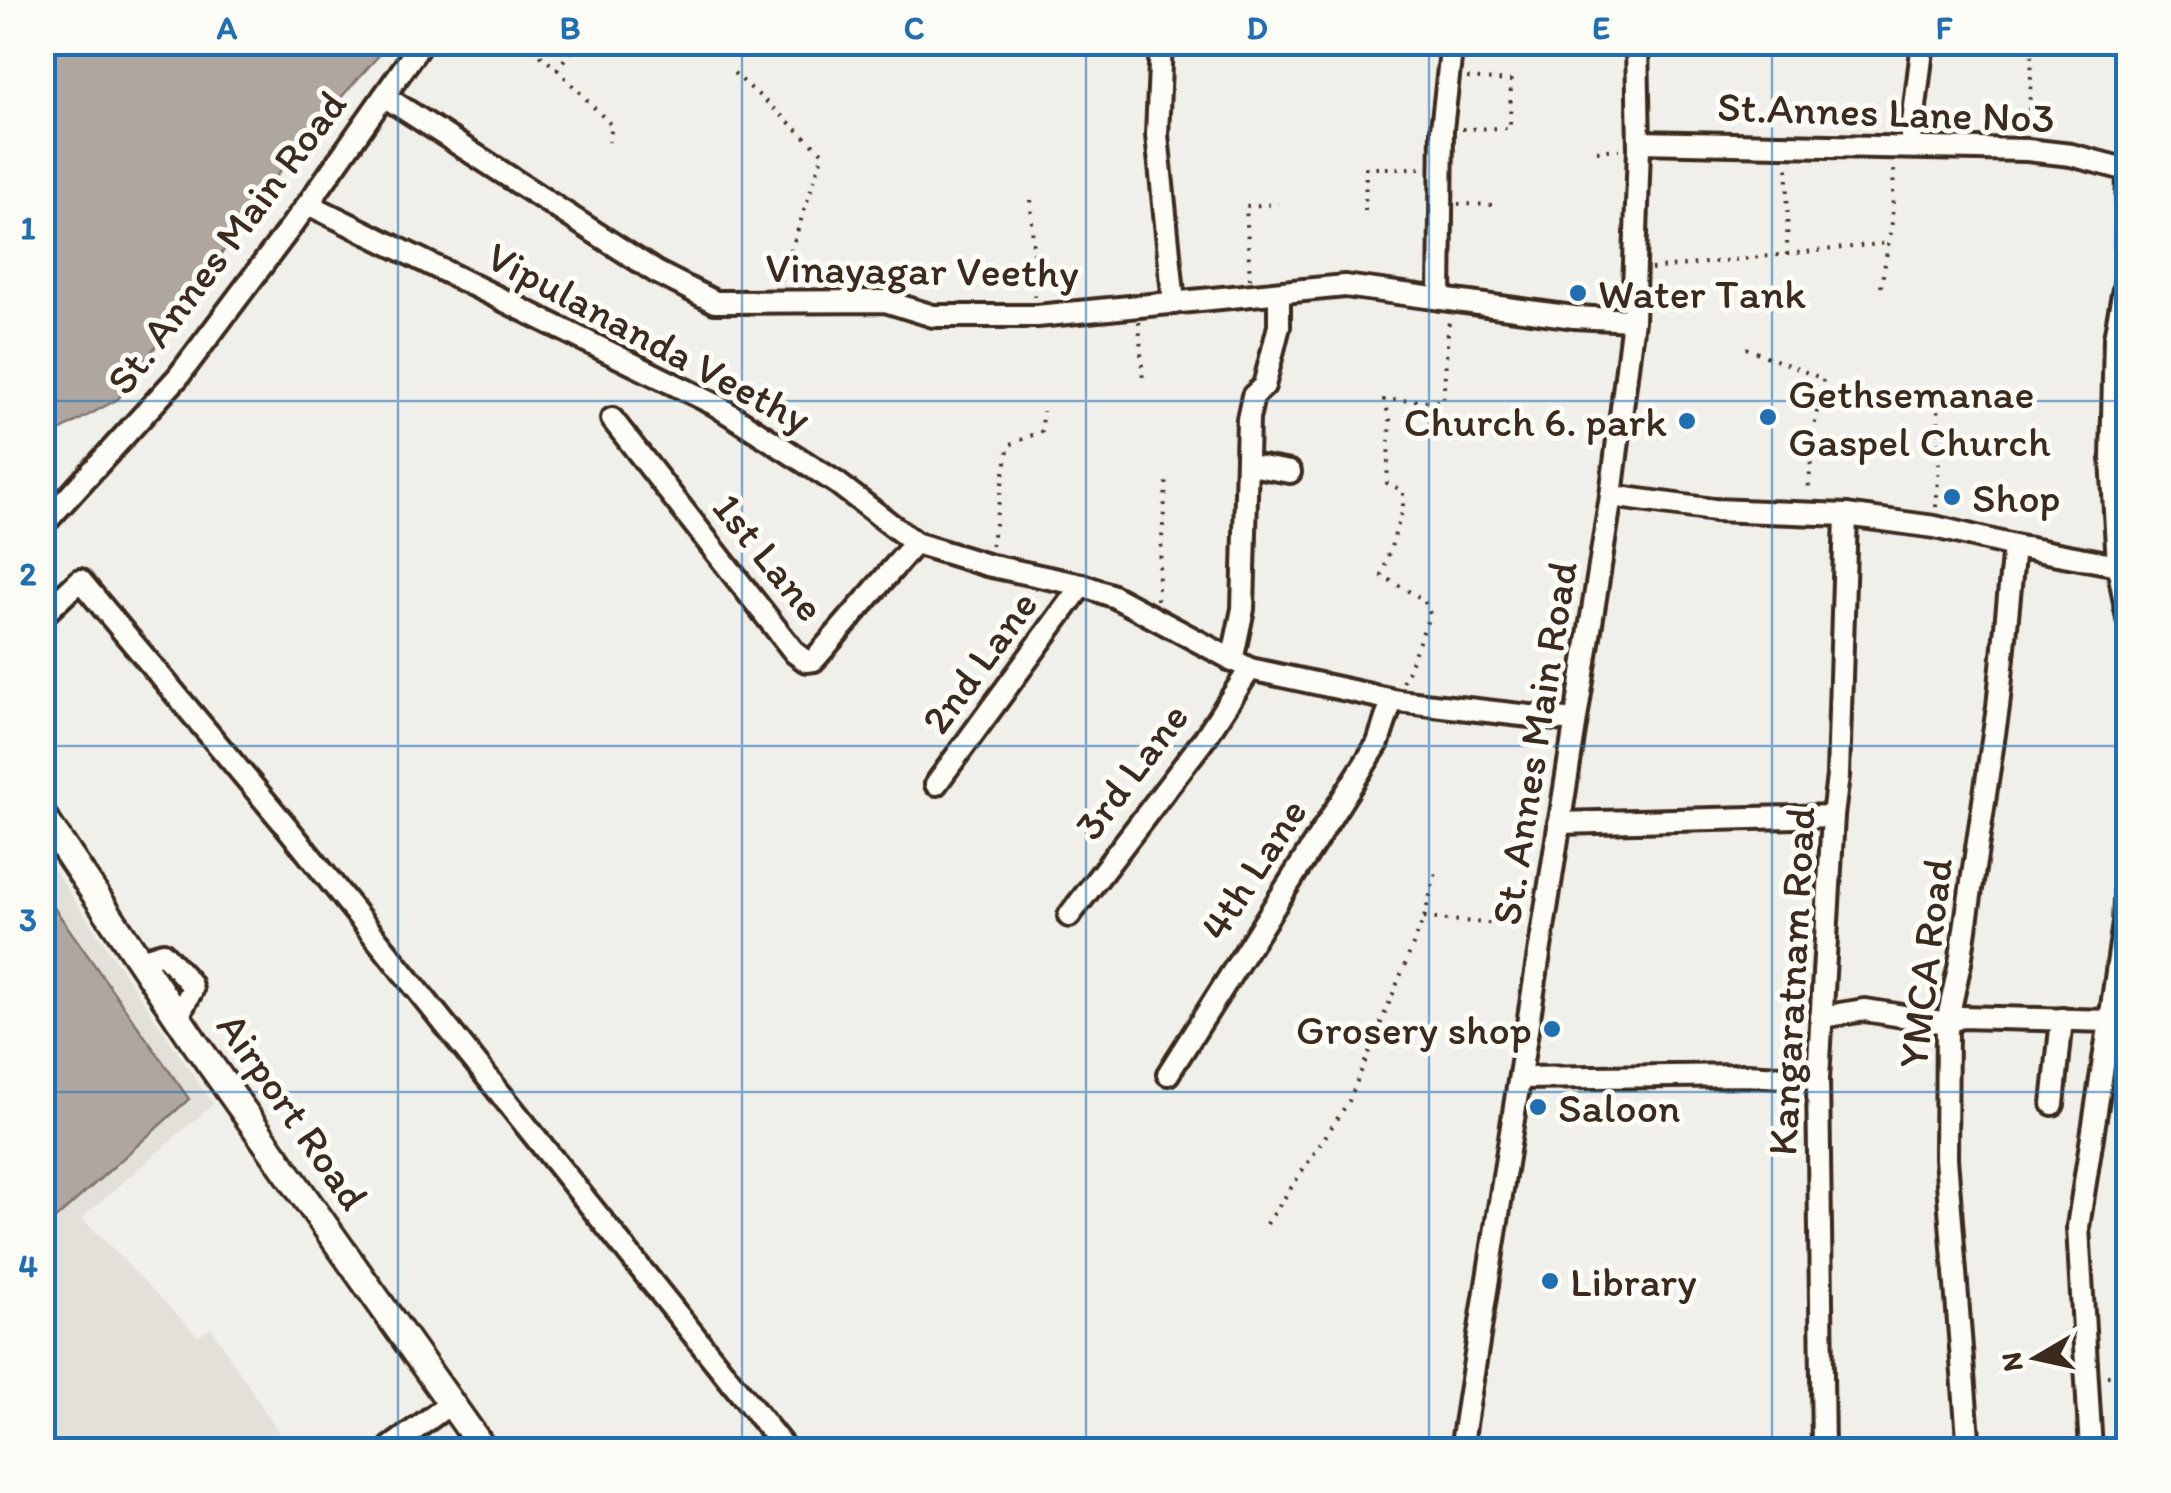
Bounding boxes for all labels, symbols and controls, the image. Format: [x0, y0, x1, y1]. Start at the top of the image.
text: A [216, 9, 238, 47]
text: B [560, 9, 580, 47]
text: C [904, 9, 924, 47]
text: D [1246, 9, 1268, 47]
text: E [1592, 9, 1610, 47]
text: F [1936, 9, 1953, 47]
street label: St. Annes Main Road [95, 80, 357, 404]
street label: St.Annes Lane No3 [1716, 81, 2056, 143]
text: 1 [21, 209, 36, 247]
street label: Vipulananda Veethy [478, 230, 820, 444]
street label: Vinayagar Veethy [765, 242, 1080, 298]
place label: Water Tank [1598, 268, 1806, 319]
marker: Water Tank [1567, 282, 1589, 304]
place label: Gethsemanae Gaspel Church [1788, 368, 2051, 467]
place label: Church 6. park [1404, 396, 1667, 447]
marker: Gethsemanae Gaspel Church [1757, 406, 1779, 428]
marker: Church 6. park [1676, 410, 1698, 432]
place label: Shop [1972, 472, 2060, 523]
street label: 1st Lane [702, 483, 836, 631]
marker: Shop [1941, 486, 1963, 508]
text: 2 [20, 555, 37, 593]
street label: St. Annes Main Road [1480, 557, 1588, 929]
street label: 2nd Lane [910, 580, 1048, 744]
street label: 3rd Lane [1063, 692, 1199, 850]
street label: 4th Lane [1188, 789, 1318, 949]
street label: Kangaratnam Road [1756, 805, 1826, 1157]
street label: YMCA Road [1887, 855, 1963, 1071]
text: 3 [19, 901, 37, 939]
street label: Airport Road [206, 1002, 380, 1220]
place label: Grosery shop [1296, 1004, 1532, 1055]
marker: Grosery shop [1541, 1018, 1563, 1040]
place label: Saloon [1558, 1082, 1680, 1133]
marker: Saloon [1527, 1096, 1549, 1118]
text: 4 [18, 1247, 38, 1285]
place label: Library [1570, 1256, 1697, 1307]
marker: Library [1539, 1270, 1561, 1292]
north arrow [1986, 1308, 2086, 1408]
text: N [1993, 1350, 2030, 1374]

